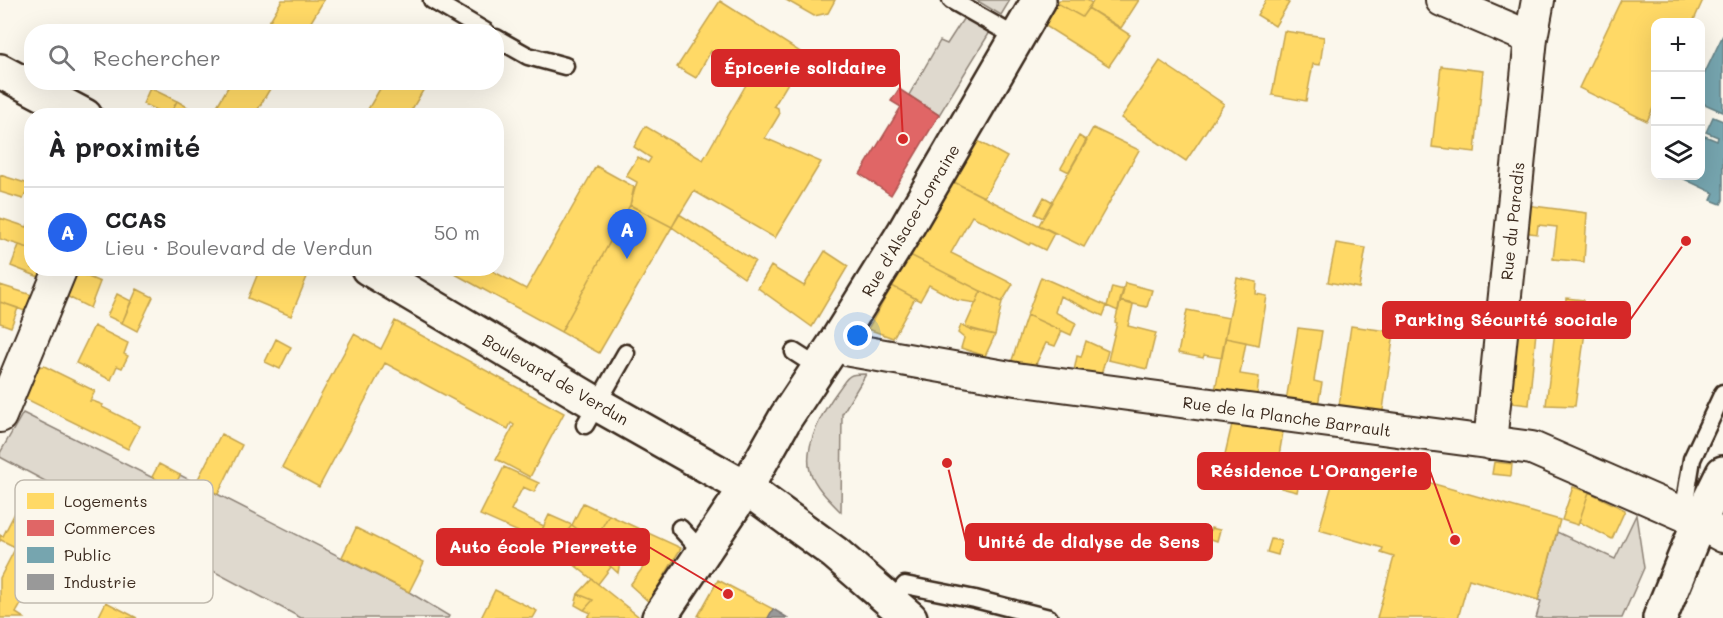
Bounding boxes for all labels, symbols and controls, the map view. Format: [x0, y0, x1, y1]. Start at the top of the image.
map controls [1651, 18, 1705, 180]
button: + [1651, 18, 1705, 72]
search box [24, 24, 504, 90]
icon: search [45, 41, 78, 74]
text: Rechercher [93, 43, 221, 72]
callout: Épicerie solidaire [712, 50, 899, 86]
text: Épicerie solidaire [724, 55, 887, 79]
button: − [1651, 72, 1705, 126]
button: layers [1651, 126, 1705, 180]
text: À proximité [48, 130, 200, 164]
street label: Rue d'Alsace-Lorraine [856, 140, 964, 300]
street label: Rue du Paradis [1495, 161, 1529, 281]
text: CCAS [105, 205, 167, 234]
pin: A [608, 210, 646, 259]
text: A [61, 219, 74, 245]
text: 50 m [434, 219, 480, 245]
text: Lieu · Boulevard de Verdun [105, 234, 373, 260]
callout: Parking Sécurité sociale [1383, 302, 1630, 338]
text: Parking Sécurité sociale [1394, 307, 1618, 331]
your location [843, 321, 872, 350]
street label: Boulevard de Verdun [479, 329, 633, 429]
street label: Rue de la Planche Barrault [1181, 391, 1393, 441]
callout: Résidence L'Orangerie [1198, 453, 1430, 489]
text: Résidence L'Orangerie [1210, 458, 1418, 482]
legend [15, 480, 213, 603]
text: Logements [64, 490, 147, 511]
text: Commerces [64, 517, 155, 538]
callout: Unité de dialyse de Sens [966, 524, 1212, 560]
callout: Auto école Pierrette [437, 529, 649, 565]
text: Unité de dialyse de Sens [978, 529, 1200, 553]
text: Auto école Pierrette [449, 534, 637, 558]
text: Public [64, 544, 111, 565]
text: Industrie [64, 571, 136, 592]

